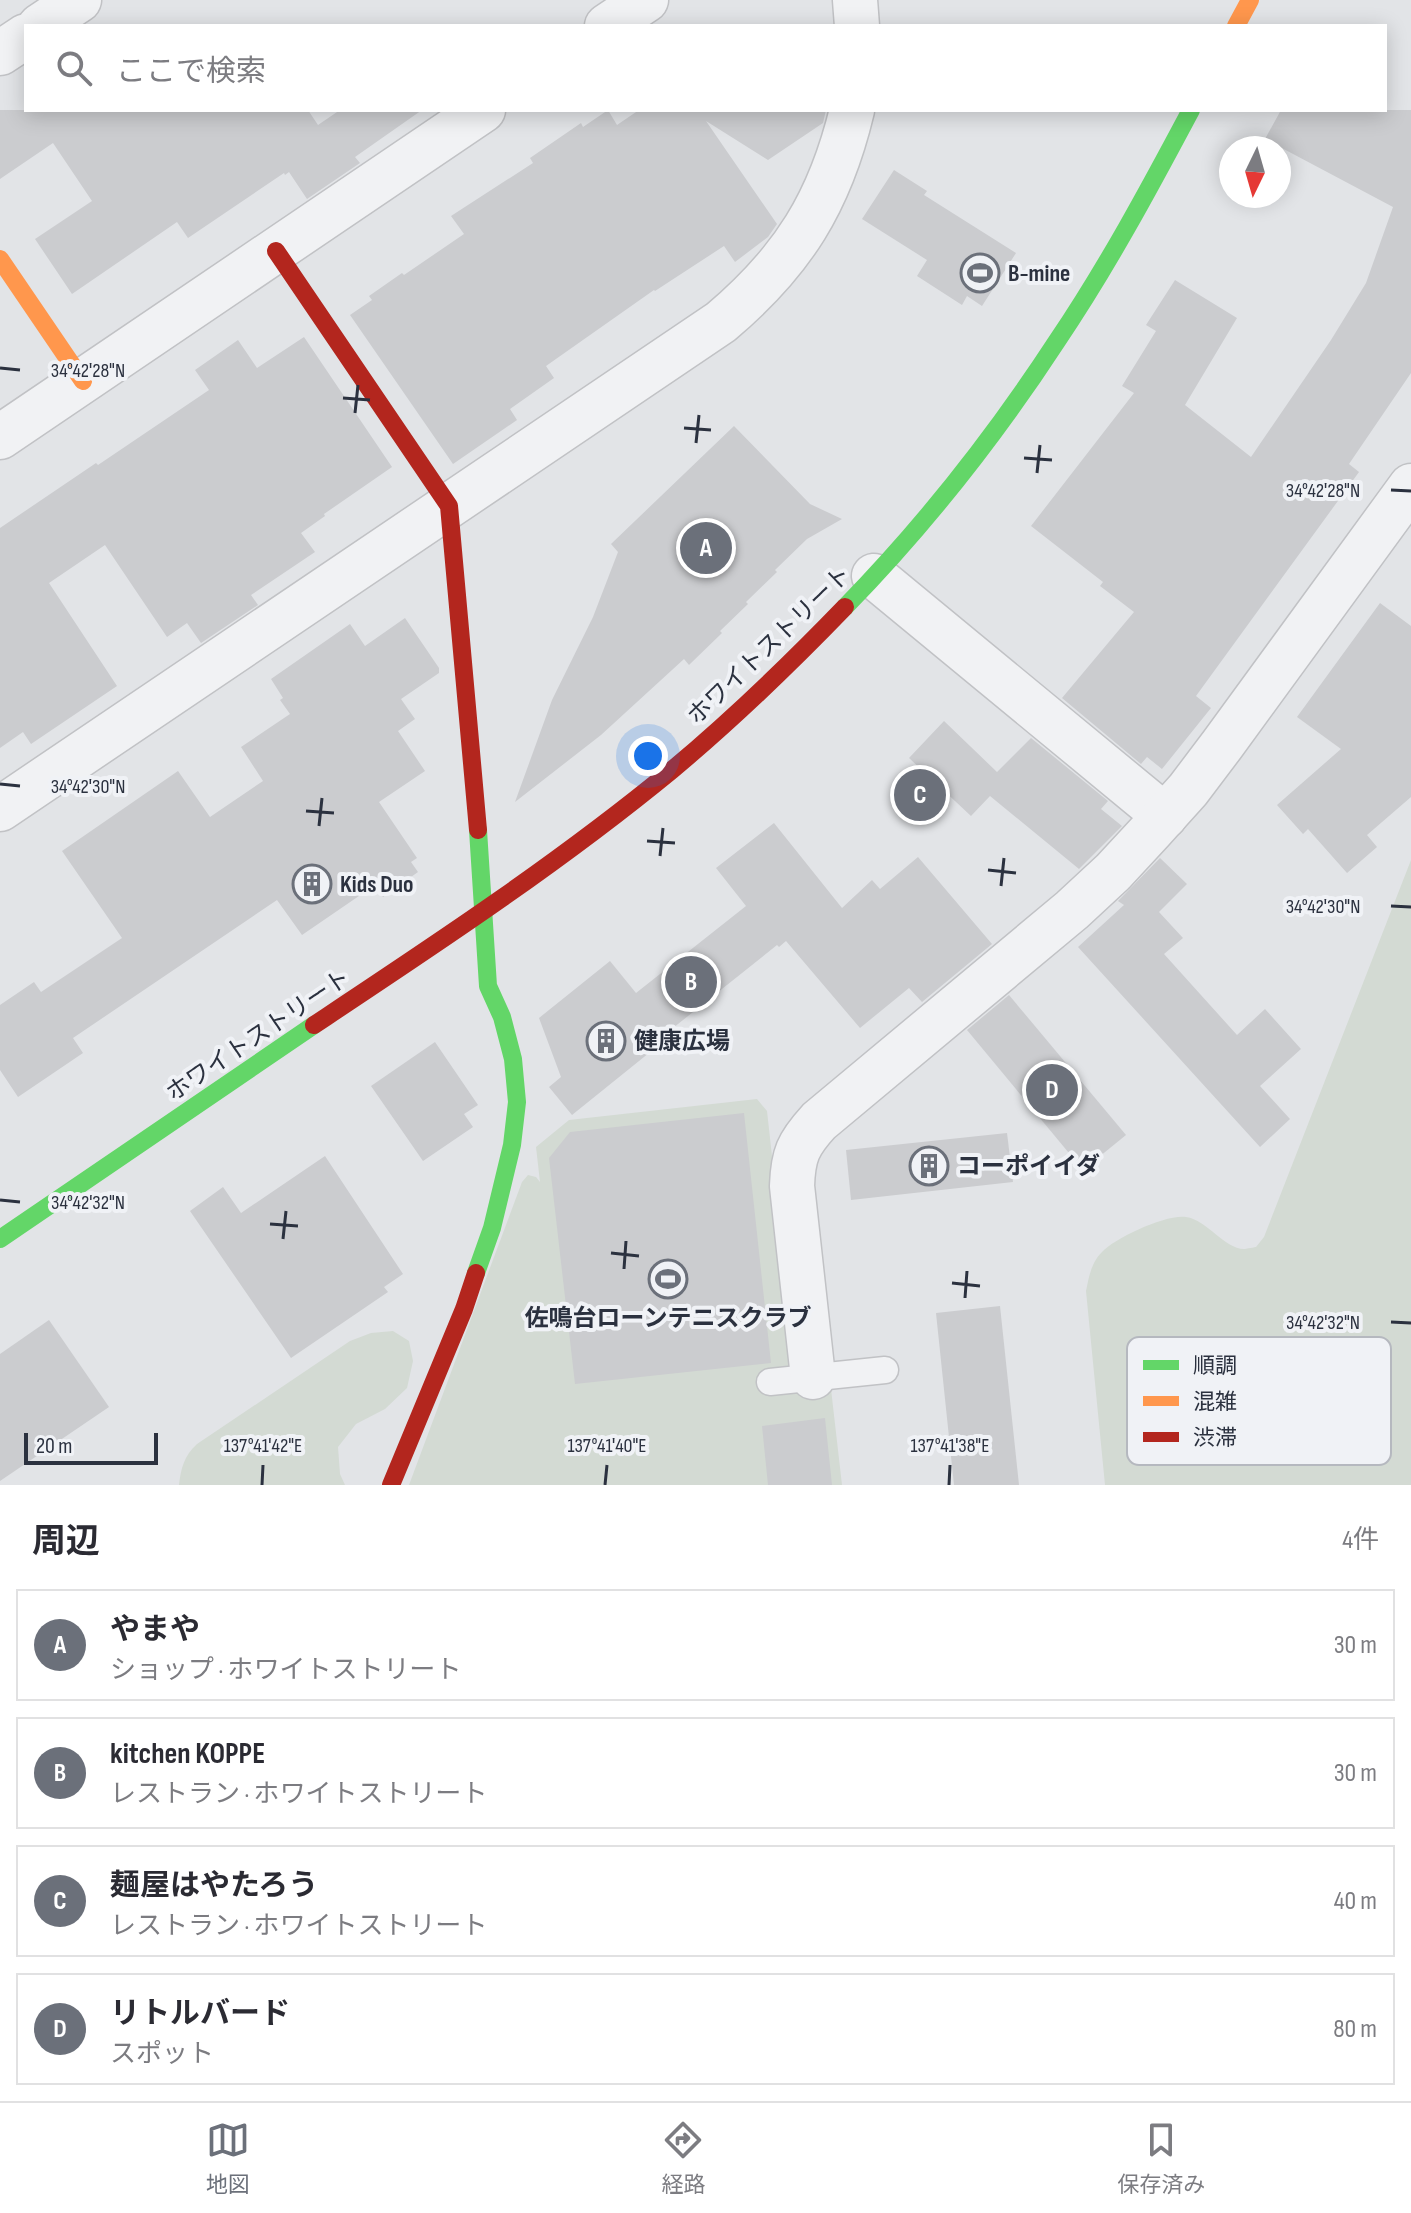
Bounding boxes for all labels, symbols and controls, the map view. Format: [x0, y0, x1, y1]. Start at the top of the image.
search box [24, 24, 1387, 112]
icon: search [52, 46, 96, 90]
text: ここで検索 [116, 54, 266, 90]
north arrow [1219, 136, 1291, 208]
sports icon: B-mine [959, 252, 1001, 294]
place label: B-mine [1008, 259, 1070, 288]
text: 34°42'28"N [51, 359, 125, 383]
text: 34°42'28"N [1286, 479, 1360, 503]
pin: A [680, 518, 732, 578]
street label: ホワイトストリート [682, 560, 857, 731]
your location [628, 736, 668, 776]
pin: C [894, 765, 946, 825]
text: 34°42'30"N [51, 775, 125, 799]
building icon: Kids Duo [291, 863, 333, 905]
place label: Kids Duo [340, 870, 414, 899]
text: 34°42'30"N [1286, 895, 1360, 919]
pin: B [665, 952, 717, 1012]
street label: ホワイトストリート [161, 963, 356, 1108]
building icon: 健康広場 [585, 1020, 627, 1062]
place label: 健康広場 [634, 1027, 730, 1056]
pin: D [1026, 1060, 1078, 1120]
building icon: コーポイイダ [908, 1145, 950, 1187]
place label: コーポイイダ [957, 1152, 1100, 1181]
text: 34°42'32"N [51, 1191, 125, 1215]
sports icon: 佐鳴台ローンテニスクラブ [647, 1258, 689, 1300]
place label: 佐鳴台ローンテニスクラブ [525, 1304, 811, 1333]
text: 34°42'32"N [1286, 1311, 1360, 1335]
legend [1127, 1337, 1391, 1465]
text: 順調 [1193, 1353, 1237, 1380]
text: 混雑 [1193, 1389, 1237, 1416]
text: 渋滞 [1193, 1425, 1237, 1452]
scale bar [24, 1429, 158, 1465]
text: 20 m [36, 1433, 73, 1460]
text: 137°41'42"E [224, 1434, 302, 1458]
text: 137°41'40"E [567, 1434, 647, 1458]
text: 137°41'38"E [911, 1434, 989, 1458]
text: 周辺 [32, 1521, 100, 1562]
text: 4件 [1342, 1525, 1379, 1556]
text: やまや [110, 1612, 200, 1648]
text: A [54, 1630, 66, 1661]
text: 30 m [1334, 1630, 1377, 1661]
text: ショップ · ホワイトストリート [110, 1655, 461, 1686]
text: kitchen KOPPE [110, 1736, 265, 1772]
text: B [54, 1758, 66, 1789]
text: 30 m [1334, 1758, 1377, 1789]
text: レストラン · ホワイトストリート [110, 1779, 487, 1810]
text: 麺屋はやたろう [110, 1868, 318, 1904]
text: C [53, 1886, 67, 1917]
text: 40 m [1334, 1886, 1377, 1917]
text: レストラン · ホワイトストリート [110, 1911, 487, 1942]
text: リトルバード [110, 1996, 290, 2032]
text: D [53, 2014, 67, 2045]
text: 80 m [1333, 2014, 1377, 2045]
text: スポット [110, 2039, 214, 2070]
tab: 地図 [206, 2118, 250, 2199]
tab: 経路 [661, 2118, 705, 2199]
tab: 保存済み [1117, 2118, 1205, 2199]

